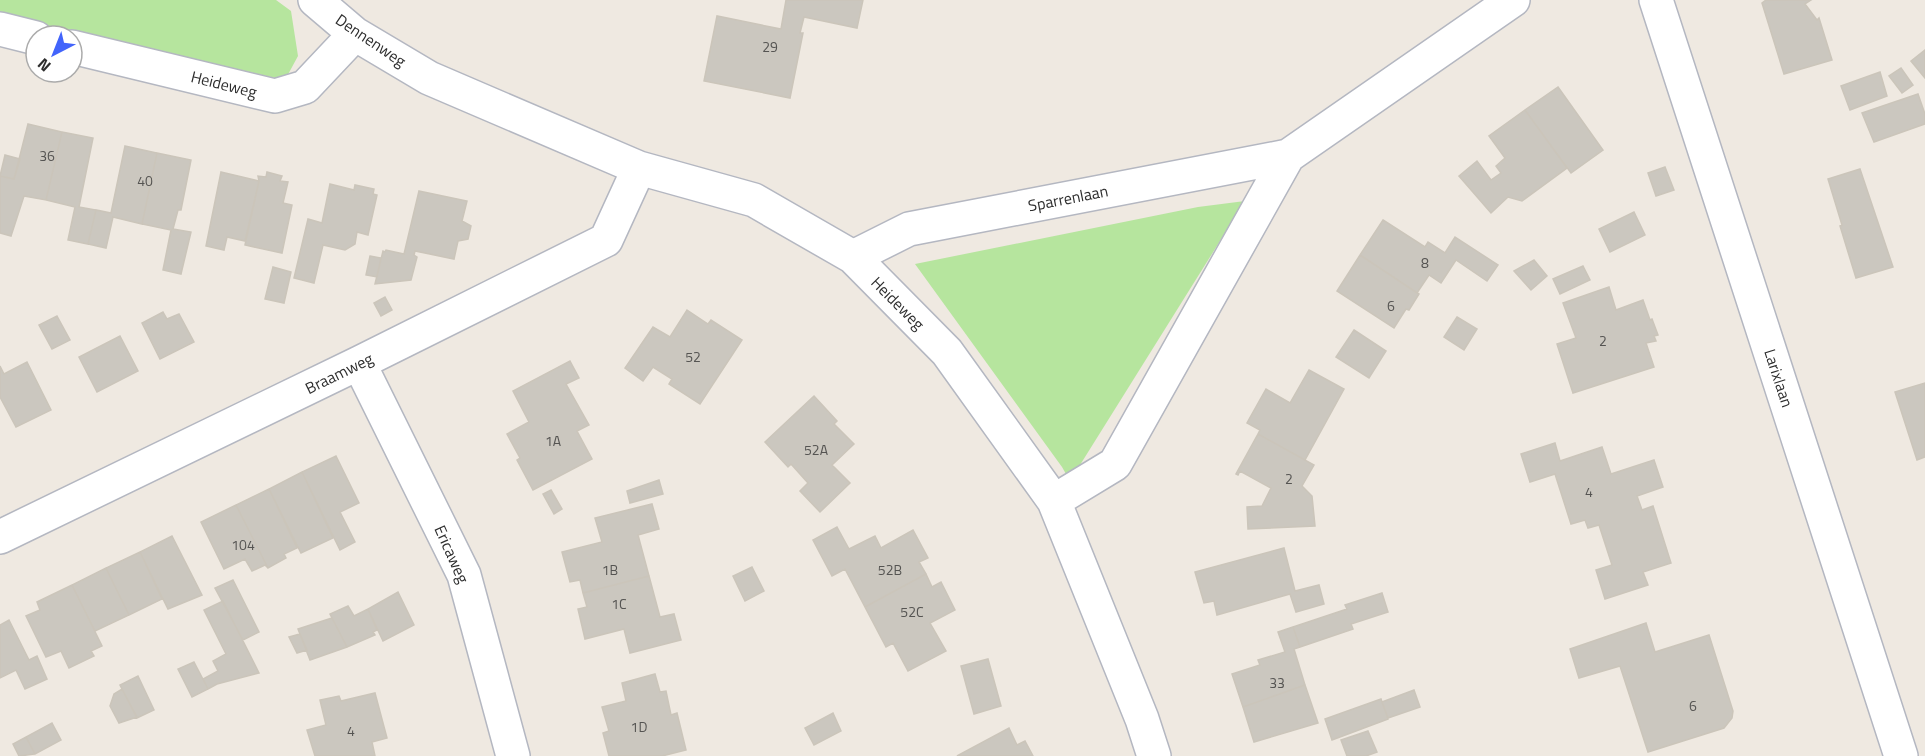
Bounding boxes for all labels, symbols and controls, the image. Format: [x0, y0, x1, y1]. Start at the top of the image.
street label: Dennenweg [331, 8, 411, 72]
north arrow [24, 24, 84, 84]
house number: 29 [762, 36, 778, 57]
text: N [32, 53, 56, 78]
street label: Heideweg [189, 64, 259, 104]
house number: 36 [39, 145, 55, 166]
house number: 40 [137, 170, 153, 191]
street label: Sparrenlaan [1026, 178, 1110, 218]
house number: 8 [1421, 252, 1429, 273]
street label: Heideweg [866, 271, 930, 335]
house number: 6 [1387, 295, 1395, 316]
house number: 2 [1599, 330, 1607, 351]
street label: Braamweg [301, 346, 377, 400]
house number: 52 [685, 346, 701, 367]
street label: Larixlaan [1758, 346, 1800, 410]
house number: 1A [545, 430, 562, 451]
house number: 52A [804, 439, 829, 460]
house number: 2 [1285, 468, 1293, 489]
house number: 4 [1585, 481, 1593, 502]
street label: Ericaweg [429, 521, 475, 587]
house number: 104 [231, 534, 255, 555]
house number: 1B [602, 559, 618, 580]
house number: 52B [878, 559, 902, 580]
house number: 1C [611, 593, 627, 614]
house number: 52C [900, 601, 924, 622]
house number: 33 [1269, 672, 1285, 693]
house number: 6 [1689, 695, 1697, 716]
house number: 1D [631, 716, 647, 737]
house number: 4 [347, 720, 355, 741]

